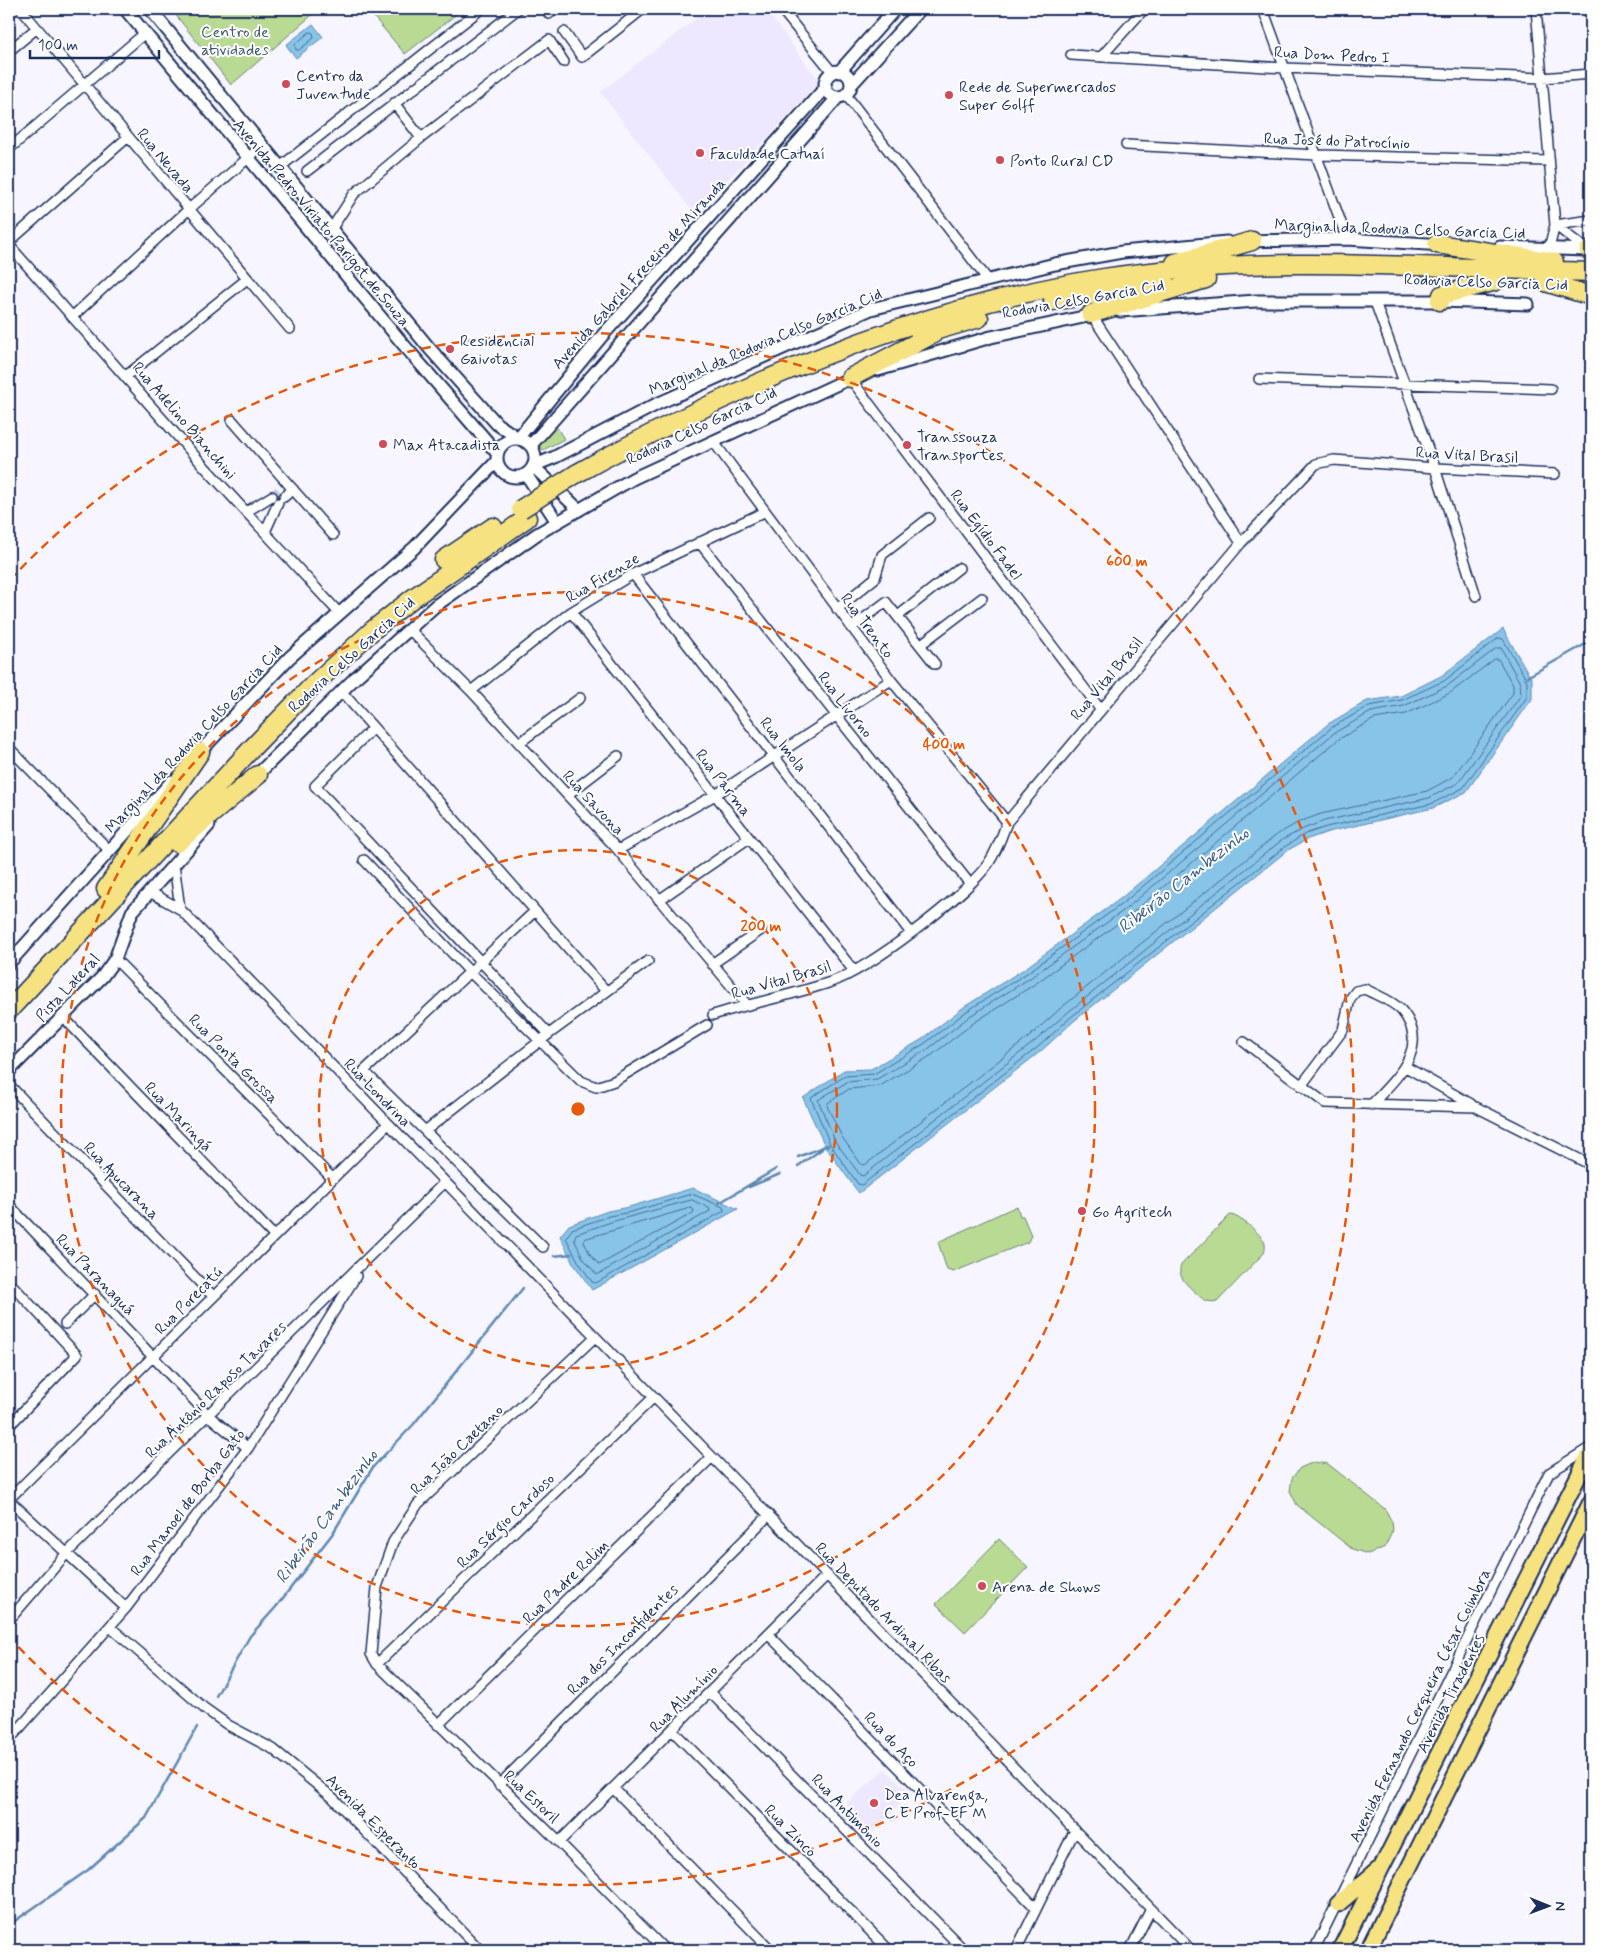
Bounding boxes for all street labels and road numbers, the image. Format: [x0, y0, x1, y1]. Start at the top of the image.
street label: Rua Dom Pedro I [1273, 42, 1390, 69]
street label: Avenida Pedro Viriato Parigot de Souza [227, 115, 414, 332]
street label: Rua Nevada [132, 124, 198, 198]
street label: Rua José do Patrocínio [1264, 128, 1410, 155]
street label: Avenida Gabriel Freceiro de Miranda [547, 174, 731, 374]
street label: Marginal da Rodovia Celso Garcia Cid [1274, 215, 1526, 245]
street label: Rodovia Celso Garcia Cid [1404, 269, 1568, 296]
street label: Rodovia Celso Garcia Cid [1001, 275, 1166, 324]
street label: Marginal da Rodovia Celso Garcia Cid [646, 284, 886, 402]
street label: Rua Adelino Bianchini [127, 358, 241, 484]
street label: Rodovia Celso Garcia Cid [623, 382, 780, 471]
street label: Rua Vital Brasil [1415, 442, 1519, 469]
street label: Rua Egídio Fadel [945, 485, 1027, 584]
street label: Rua Firenze [562, 548, 643, 608]
street label: Rua Trento [835, 589, 898, 663]
street label: Rodovia Celso Garcia Cid [284, 592, 420, 718]
street label: Rua Vital Brasil [1066, 633, 1148, 725]
street label: Marginal da Rodovia Celso Garcia Cid [101, 640, 288, 839]
street label: Rua Livorno [812, 668, 877, 742]
street label: Rua Imola [755, 713, 811, 777]
street label: Rua Parma [690, 745, 756, 821]
street label: Rua Savona [557, 766, 629, 840]
street label: Pista Lateral [31, 949, 105, 1027]
street label: Rua Vital Brasil [729, 956, 834, 1005]
street label: Rua Ponta Grossa [184, 1010, 282, 1108]
street label: Rua Londrina [339, 1054, 415, 1132]
street label: Rua Maringá [139, 1078, 217, 1157]
street label: Rua Apucarana [78, 1138, 163, 1225]
street label: Rua Paranaguá [51, 1230, 139, 1320]
street label: Rua Porecatú [151, 1263, 228, 1340]
street label: Rua Antônio Raposo Tavares [141, 1317, 291, 1463]
street label: Rua João Caetano [406, 1400, 508, 1500]
street label: Rua Manoel de Borba Gato [126, 1425, 251, 1581]
street label: Rua Sérgio Cardoso [452, 1469, 560, 1574]
street label: Rua Padre Rolim [518, 1535, 614, 1629]
street label: Rua Deputado Ardinal Ribas [810, 1538, 956, 1688]
street label: Avenida Fernando Cerqueira César Coimbra [1345, 1565, 1496, 1846]
street label: Rua dos Inconfidentes [563, 1580, 683, 1700]
street label: Avenida Tiradentes [1412, 1631, 1490, 1757]
street label: Rua Alumínio [645, 1660, 723, 1738]
street label: Rua do Aço [859, 1707, 923, 1773]
street label: Rua Estoril [499, 1766, 564, 1828]
street label: Rua Antimônio [806, 1769, 888, 1853]
street label: Avenida Esperanto [321, 1770, 425, 1874]
street label: Rua Zinco [759, 1800, 821, 1862]

